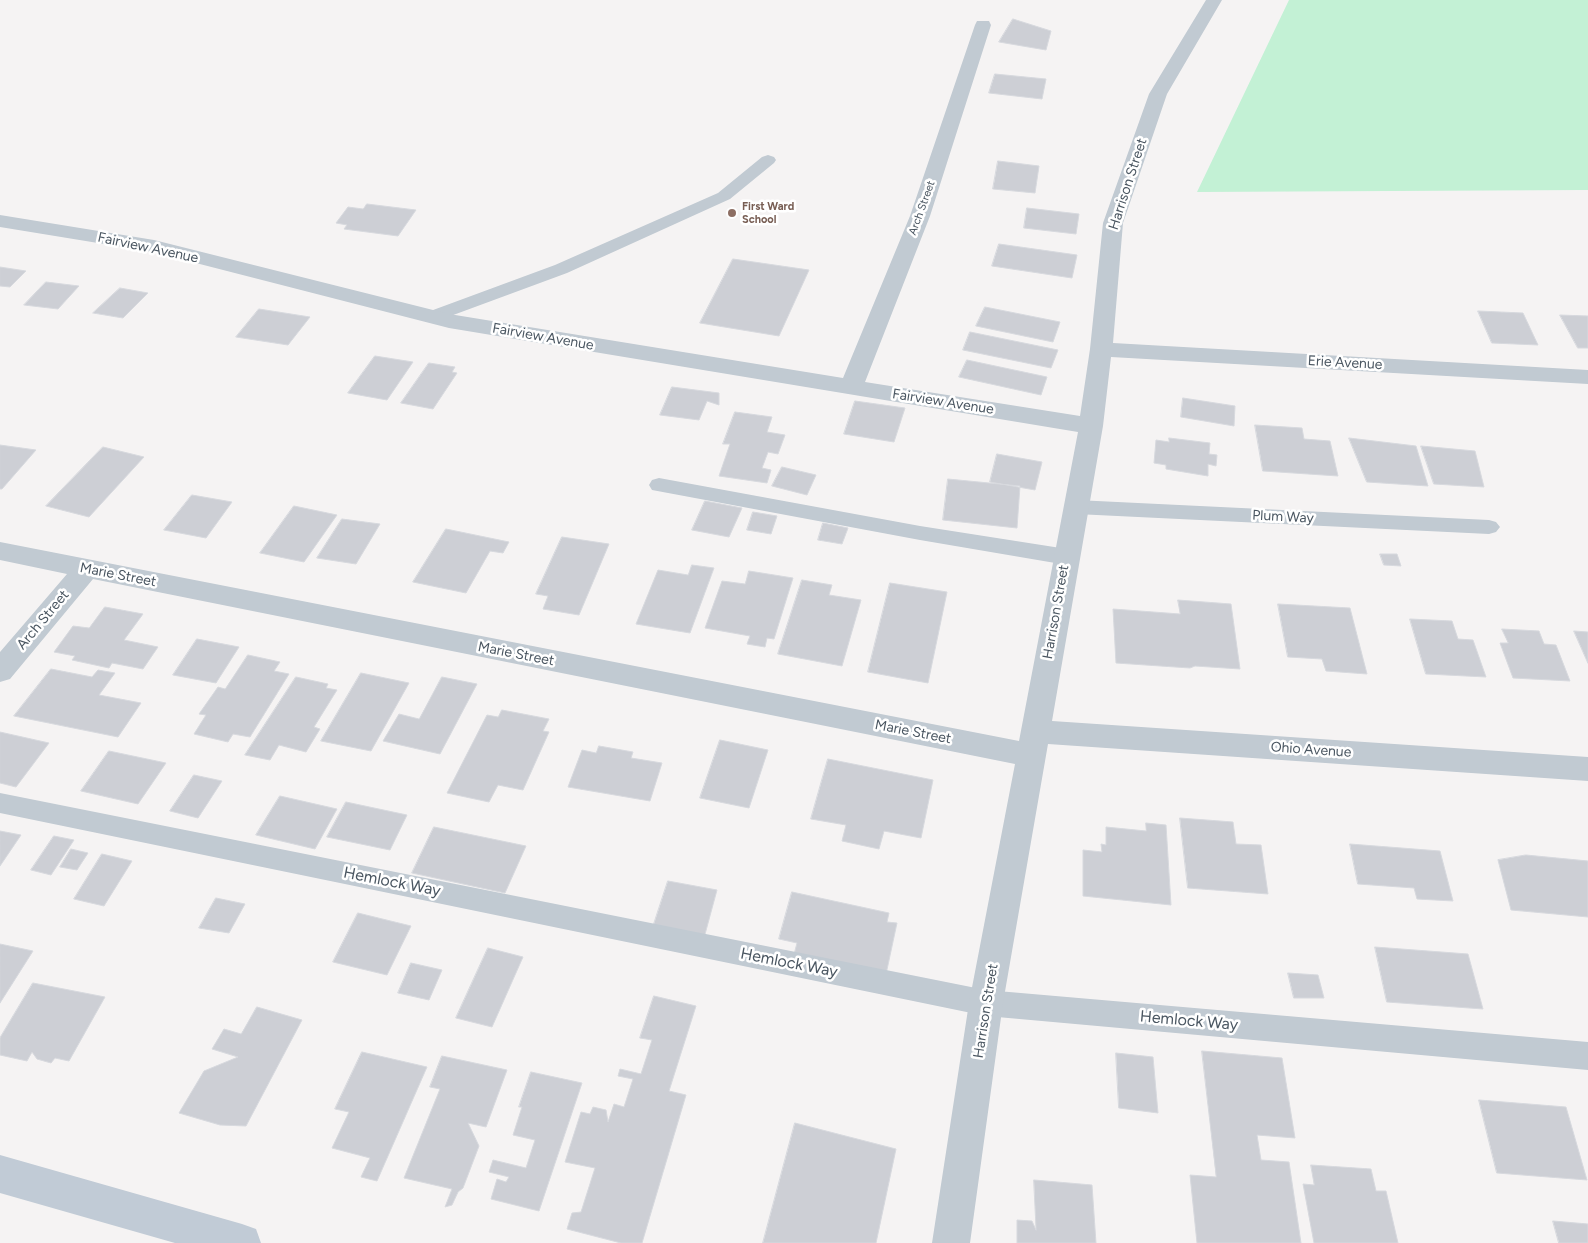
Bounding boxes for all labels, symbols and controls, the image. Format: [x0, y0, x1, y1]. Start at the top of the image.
street label: Harrison Street [1105, 136, 1151, 232]
street label: Arch Street [906, 179, 938, 237]
place label: First Ward School [742, 200, 794, 226]
marker: First Ward School [726, 207, 738, 219]
street label: Fairview Avenue [96, 229, 200, 267]
street label: Fairview Avenue [491, 320, 595, 354]
street label: Erie Avenue [1307, 353, 1383, 373]
street label: Fairview Avenue [891, 386, 995, 418]
street label: Plum Way [1252, 507, 1314, 527]
street label: Marie Street [78, 559, 158, 591]
street label: Harrison Street [1039, 564, 1073, 660]
street label: Arch Street [13, 587, 73, 653]
street label: Marie Street [476, 638, 556, 670]
street label: Marie Street [873, 716, 953, 748]
street label: Ohio Avenue [1270, 739, 1352, 761]
street label: Hemlock Way [342, 863, 442, 901]
street label: Hemlock Way [739, 944, 839, 982]
street label: Harrison Street [970, 963, 1002, 1059]
street label: Hemlock Way [1139, 1007, 1239, 1035]

